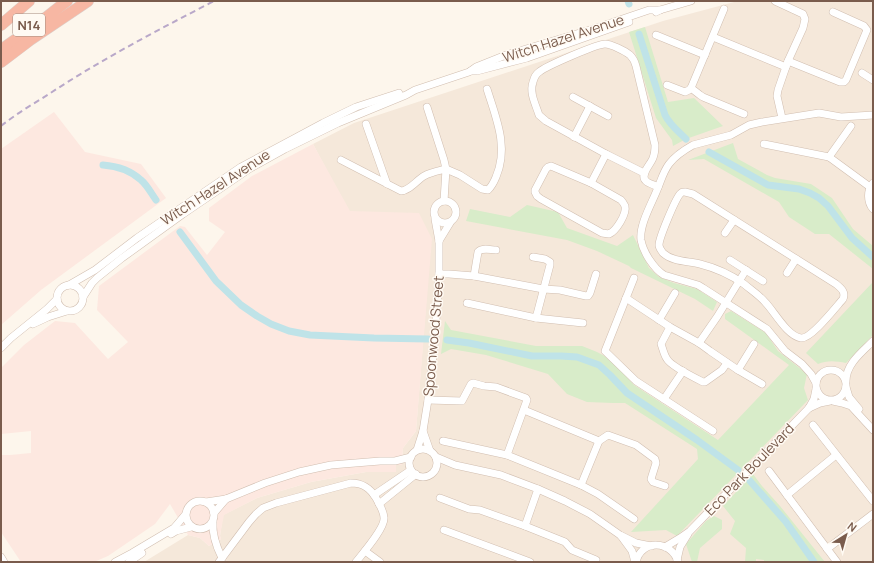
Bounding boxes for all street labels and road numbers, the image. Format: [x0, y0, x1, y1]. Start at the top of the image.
street label: Witch Hazel Avenue [500, 9, 626, 67]
road number: N14 [13, 14, 45, 36]
street label: Witch Hazel Avenue [157, 145, 273, 229]
street label: Spoonwood Street [418, 274, 448, 397]
street label: Eco Park Boulevard [700, 419, 798, 519]

